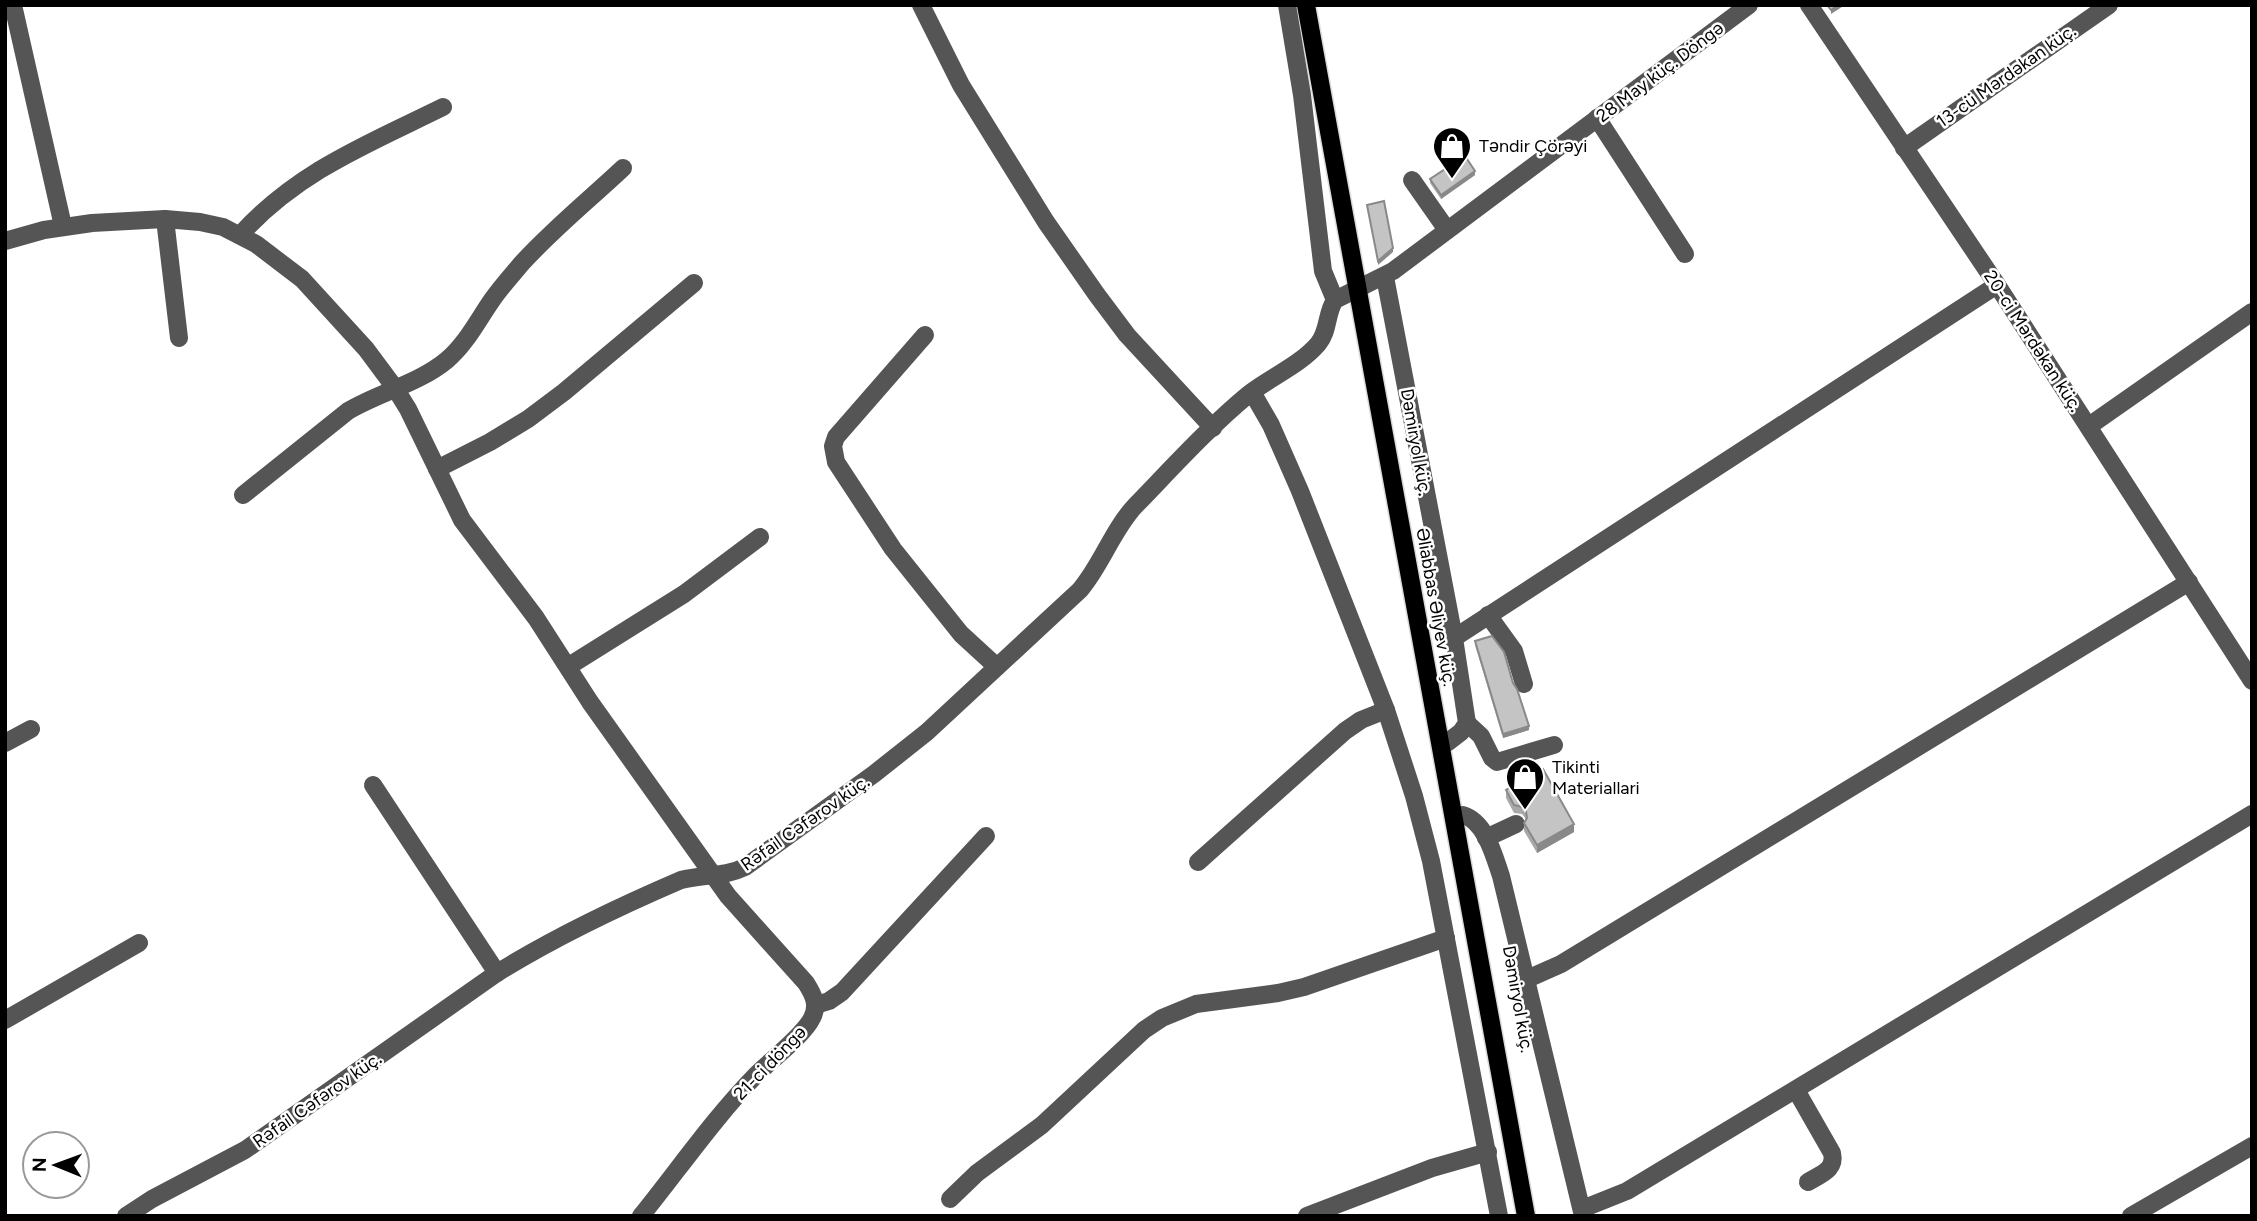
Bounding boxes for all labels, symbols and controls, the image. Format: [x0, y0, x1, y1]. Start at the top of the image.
street label: 28 May küç. Döngə [1592, 17, 1728, 127]
street label: 13-cü Mərdəkan küç. [1932, 20, 2080, 132]
shop icon: Təndir Çörəyi [1431, 125, 1473, 180]
place label: Təndir Çörəyi [1479, 135, 1587, 157]
street label: 20-ci Mərdəkan küç. [1979, 266, 2087, 416]
street label: Dəmiryol küç. [1396, 387, 1436, 497]
street label: Əliabbas Əliyev küç. [1411, 526, 1461, 688]
shop icon: Tikinti Materiallari [1504, 756, 1546, 811]
place label: Tikinti Materiallari [1552, 756, 1640, 799]
street label: Rəfail Cəfərov küç. [737, 771, 873, 875]
street label: Dəmiryol küç. [1498, 944, 1538, 1054]
street label: 21-ci döngə [729, 1021, 811, 1105]
street label: Rəfail Cəfərov küç. [249, 1048, 385, 1152]
north arrow [21, 1130, 91, 1200]
text: N [28, 1157, 51, 1172]

